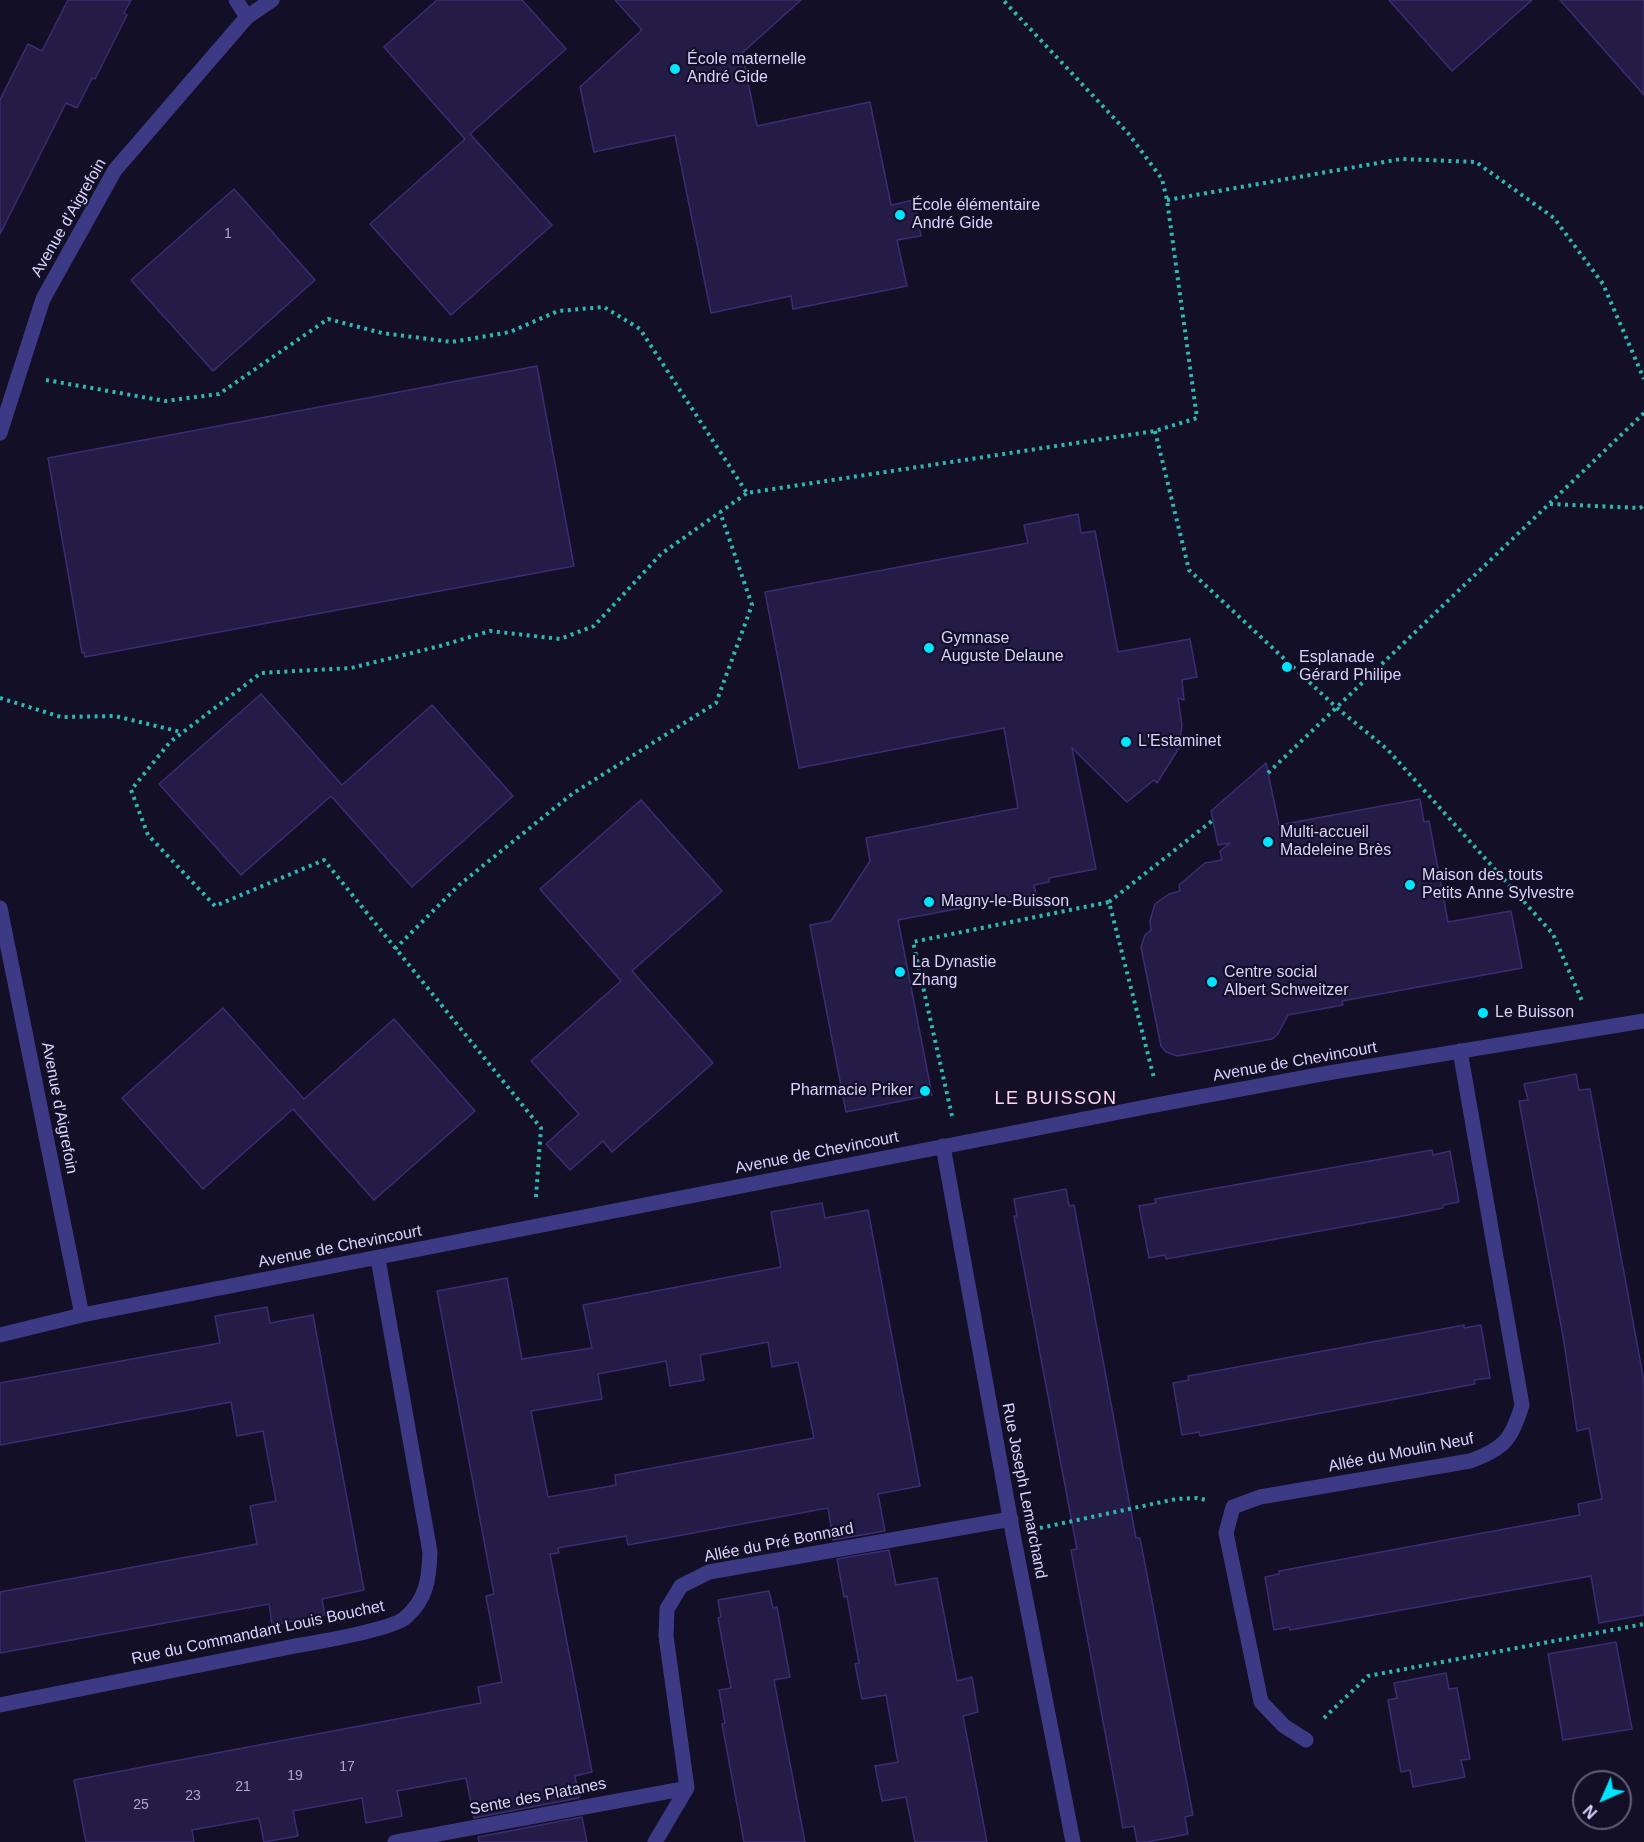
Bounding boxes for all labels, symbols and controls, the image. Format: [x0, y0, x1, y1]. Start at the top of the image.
place label: École maternelle André Gide [687, 50, 806, 88]
marker: École maternelle André Gide [668, 62, 682, 76]
street label: Avenue d'Aigrefoin [27, 155, 111, 281]
place label: École élémentaire André Gide [912, 196, 1040, 234]
marker: École élémentaire André Gide [893, 208, 907, 222]
house number: 1 [224, 226, 232, 242]
place label: Gymnase Auguste Delaune [941, 629, 1064, 667]
marker: Gymnase Auguste Delaune [922, 641, 936, 655]
place label: Esplanade Gérard Philipe [1299, 648, 1401, 686]
marker: Esplanade Gérard Philipe [1280, 660, 1294, 674]
place label: L'Estaminet [1138, 732, 1221, 752]
marker: L'Estaminet [1119, 735, 1133, 749]
place label: Multi-accueil Madeleine Brès [1280, 823, 1391, 861]
marker: Multi-accueil Madeleine Brès [1261, 835, 1275, 849]
place label: Maison des touts Petits Anne Sylvestre [1422, 866, 1574, 904]
marker: Maison des touts Petits Anne Sylvestre [1403, 878, 1417, 892]
place label: Magny-le-Buisson [941, 892, 1069, 912]
marker: Magny-le-Buisson [922, 895, 936, 909]
place label: La Dynastie Zhang [912, 953, 996, 991]
place label: Centre social Albert Schweitzer [1224, 963, 1348, 1001]
marker: La Dynastie Zhang [893, 965, 907, 979]
marker: Centre social Albert Schweitzer [1205, 975, 1219, 989]
place label: Le Buisson [1495, 1003, 1574, 1023]
marker: Le Buisson [1476, 1006, 1490, 1020]
street label: Avenue de Chevincourt [1212, 1038, 1378, 1086]
street label: Avenue d'Aigrefoin [37, 1041, 81, 1175]
place label: Pharmacie Priker [790, 1081, 913, 1101]
marker: Pharmacie Priker [918, 1084, 932, 1098]
district label: LE BUISSON [994, 1088, 1118, 1110]
street label: Avenue de Chevincourt [734, 1128, 900, 1178]
street label: Avenue de Chevincourt [257, 1222, 423, 1272]
street label: Rue Joseph Lemarchand [998, 1401, 1050, 1581]
street label: Allée du Moulin Neuf [1327, 1429, 1475, 1477]
street label: Allée du Pré Bonnard [703, 1519, 855, 1567]
street label: Rue du Commandant Louis Bouchet [130, 1597, 386, 1669]
house number: 17 [339, 1759, 355, 1775]
house number: 19 [287, 1768, 303, 1784]
north arrow [1572, 1770, 1632, 1830]
street label: Sente des Platanes [468, 1774, 608, 1820]
house number: 21 [235, 1779, 251, 1795]
house number: 23 [185, 1788, 201, 1804]
house number: 25 [133, 1797, 149, 1813]
text: N [1580, 1802, 1600, 1822]

